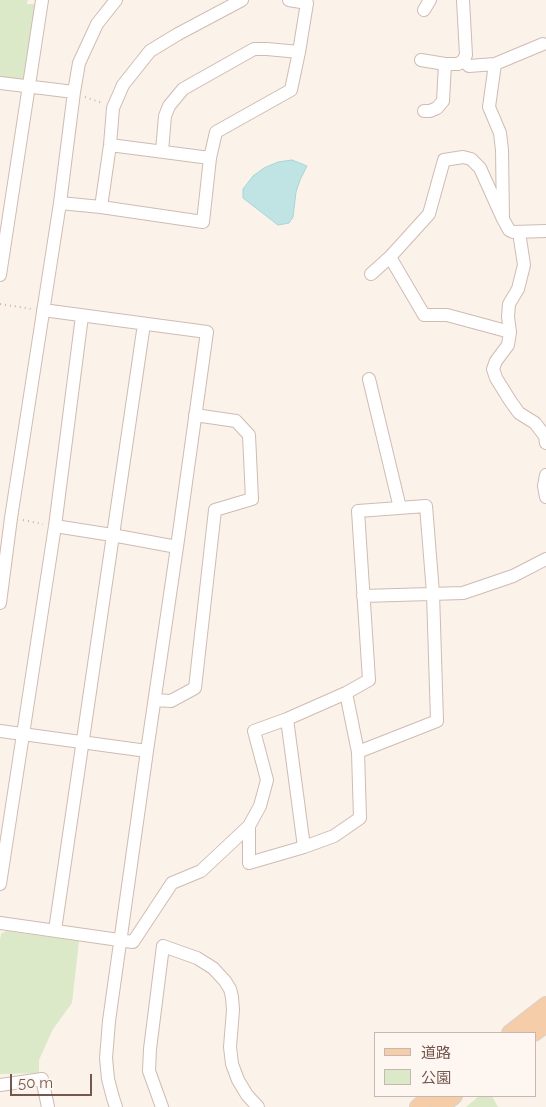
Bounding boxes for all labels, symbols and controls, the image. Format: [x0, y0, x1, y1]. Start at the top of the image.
legend [374, 1032, 536, 1097]
text: 道路 [421, 1044, 451, 1062]
scale bar [12, 1064, 95, 1096]
text: 公園 [421, 1069, 451, 1087]
text: 50 m [18, 1074, 53, 1092]

